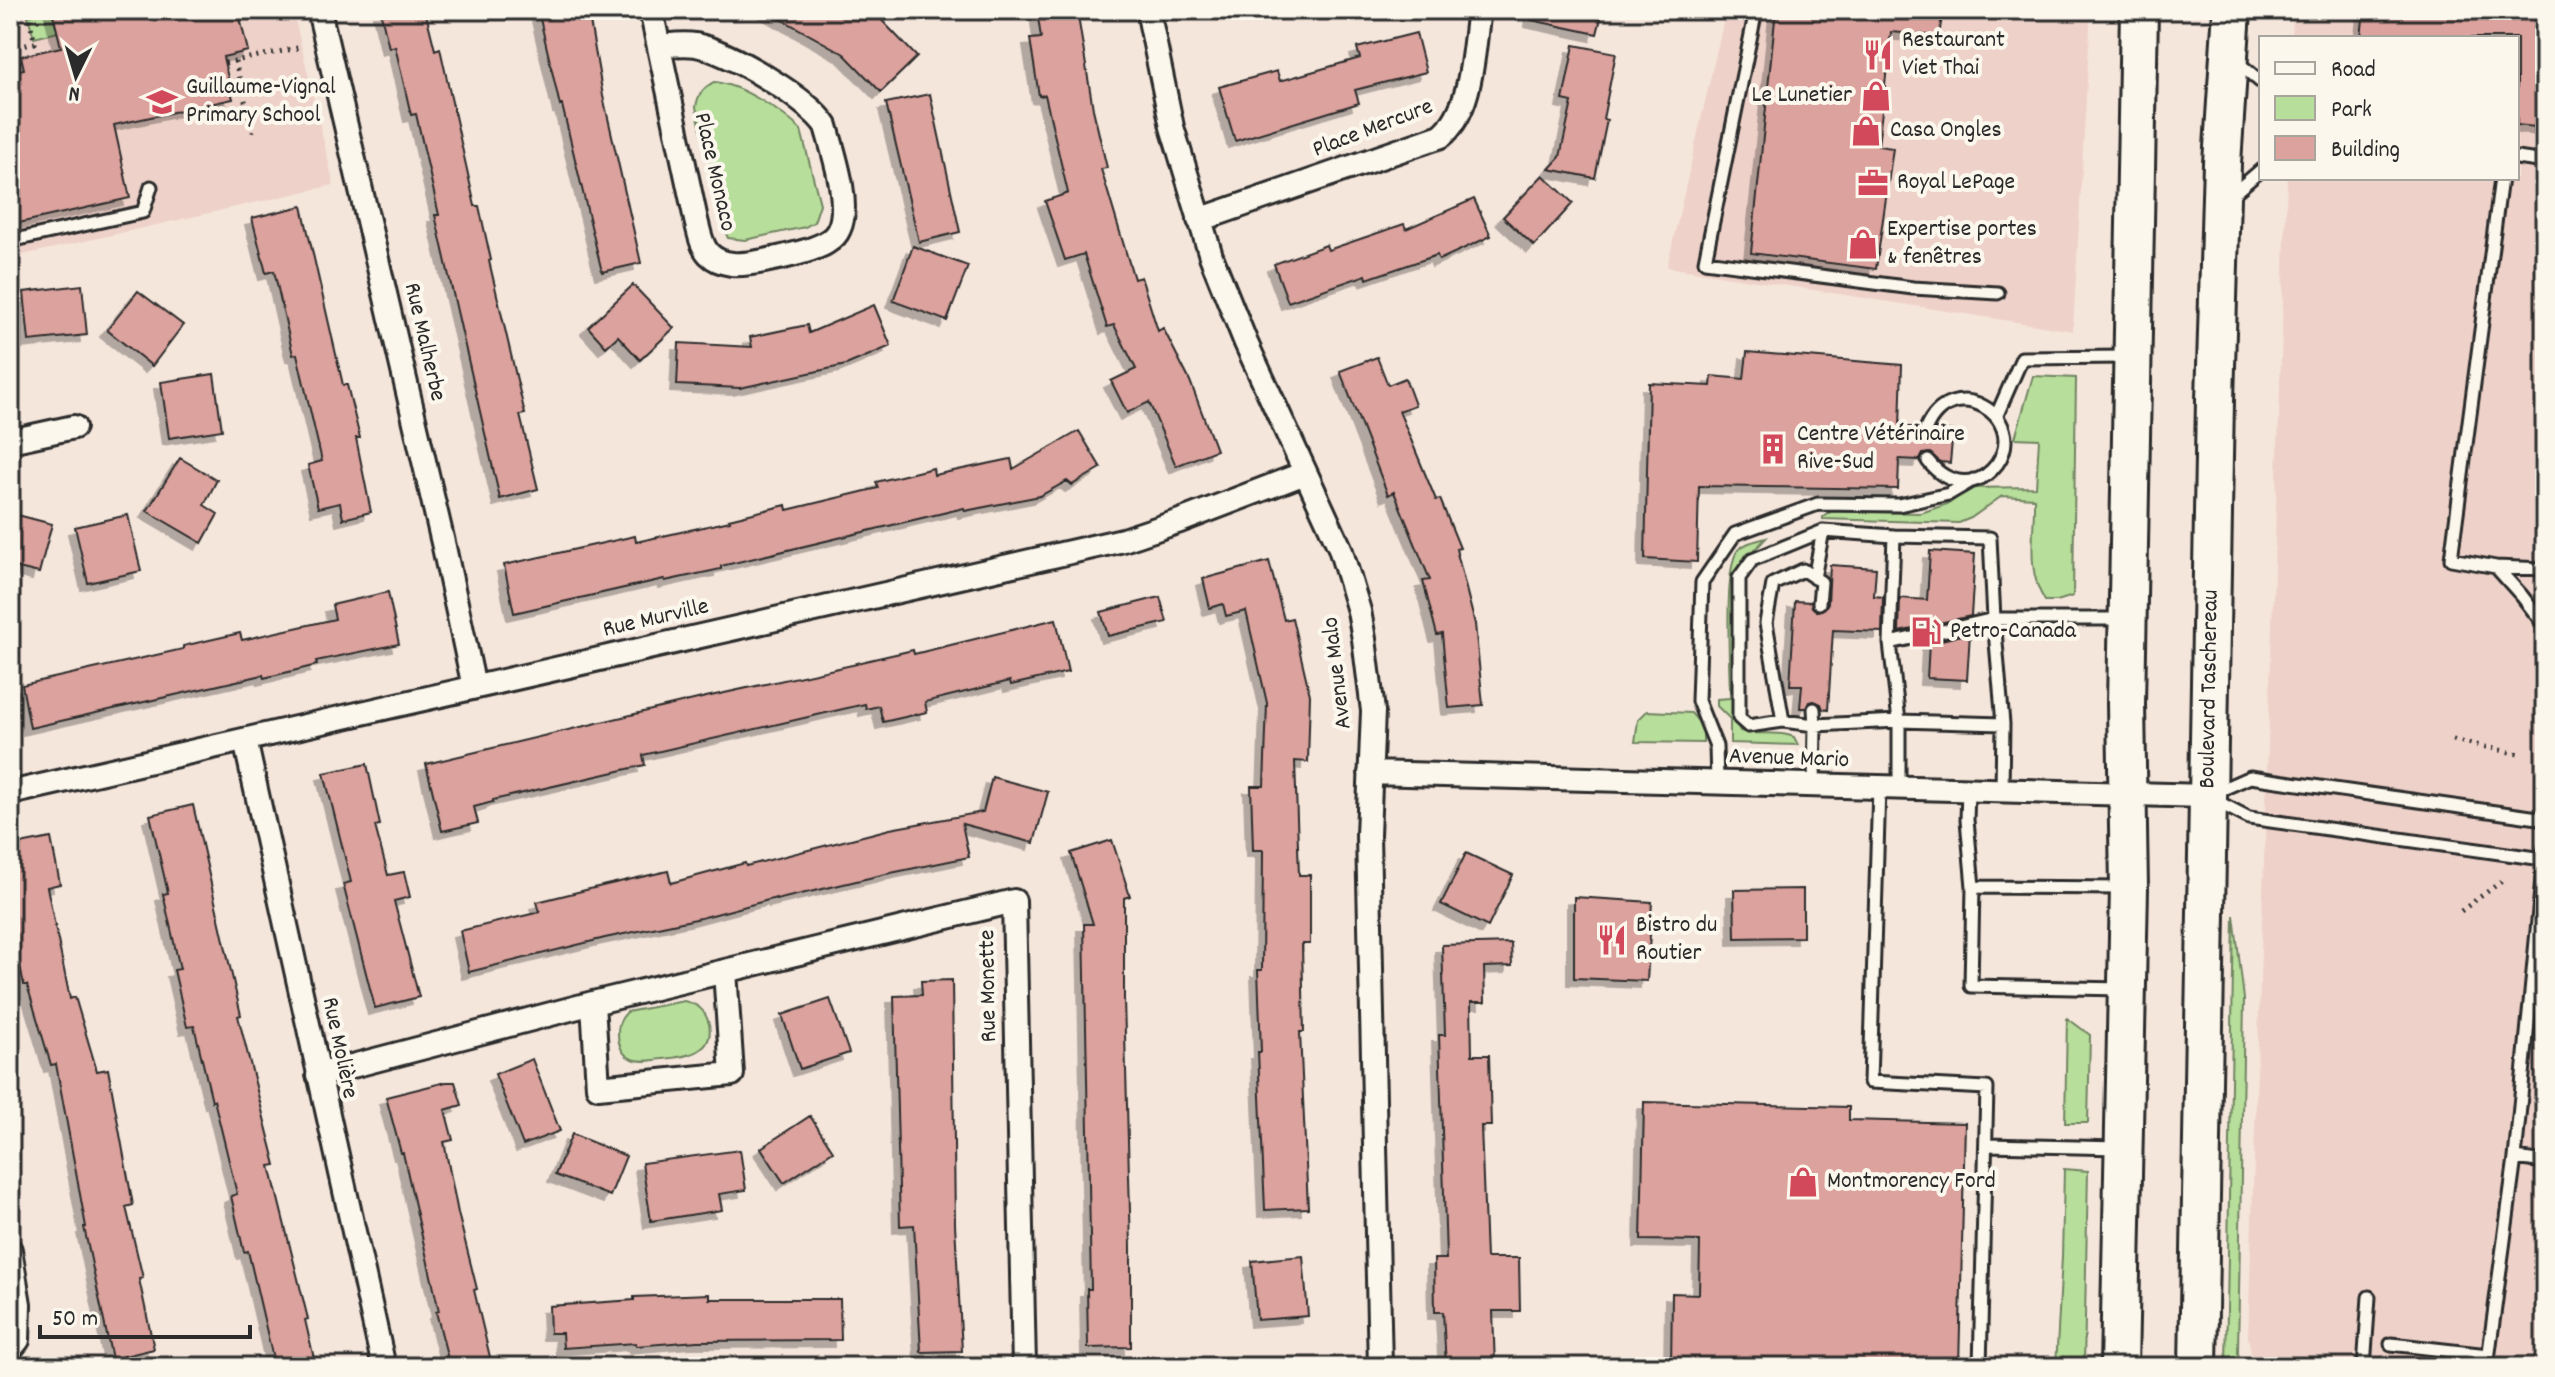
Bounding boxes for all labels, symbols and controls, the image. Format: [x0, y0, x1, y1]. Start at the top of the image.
place label: Restaurant Viet Thai [1902, 24, 2005, 86]
north arrow [36, 36, 116, 116]
legend [2259, 36, 2519, 180]
restaurant icon: Restaurant Viet Thai [1861, 38, 1895, 72]
text: Road [2331, 54, 2376, 88]
place label: Guillaume-Vignal Primary School [186, 71, 336, 133]
text: N [68, 77, 81, 108]
place label: Le Lunetier [1752, 79, 1852, 113]
shop icon: Le Lunetier [1859, 79, 1893, 113]
school or university icon: Guillaume-Vignal Primary School [145, 85, 179, 119]
street label: Place Mercure [1308, 90, 1438, 168]
text: Park [2331, 94, 2372, 128]
street label: Place Monaco [684, 109, 744, 235]
shop icon: Casa Ongles [1849, 114, 1883, 148]
place label: Casa Ongles [1890, 114, 2002, 148]
text: Building [2331, 134, 2400, 168]
office icon: Royal LePage [1856, 166, 1890, 200]
place label: Royal LePage [1897, 166, 2015, 200]
place label: Expertise portes & fenêtres [1887, 213, 2037, 275]
shop icon: Expertise portes & fenêtres [1846, 227, 1880, 261]
street label: Rue Malherbe [394, 279, 454, 405]
place label: Centre Vétérinaire Rive-Sud [1797, 418, 1965, 480]
building icon: Centre Vétérinaire Rive-Sud [1756, 432, 1790, 466]
street label: Boulevard Taschereau [2191, 589, 2229, 789]
street label: Rue Murville [600, 590, 712, 648]
street label: Avenue Malo [1314, 615, 1362, 731]
fuel station icon: Petro-Canada [1909, 615, 1943, 649]
place label: Petro-Canada [1950, 615, 2077, 649]
street label: Avenue Mario [1728, 740, 1850, 778]
place label: Bistro du Routier [1636, 909, 1717, 971]
restaurant icon: Bistro du Routier [1595, 923, 1629, 957]
street label: Rue Monette [971, 929, 1007, 1043]
street label: Rue Molière [312, 994, 366, 1102]
shop icon: Montmorency Ford [1786, 1165, 1820, 1199]
place label: Montmorency Ford [1827, 1165, 1996, 1199]
scale bar [40, 1289, 250, 1339]
text: 50 m [52, 1303, 98, 1337]

